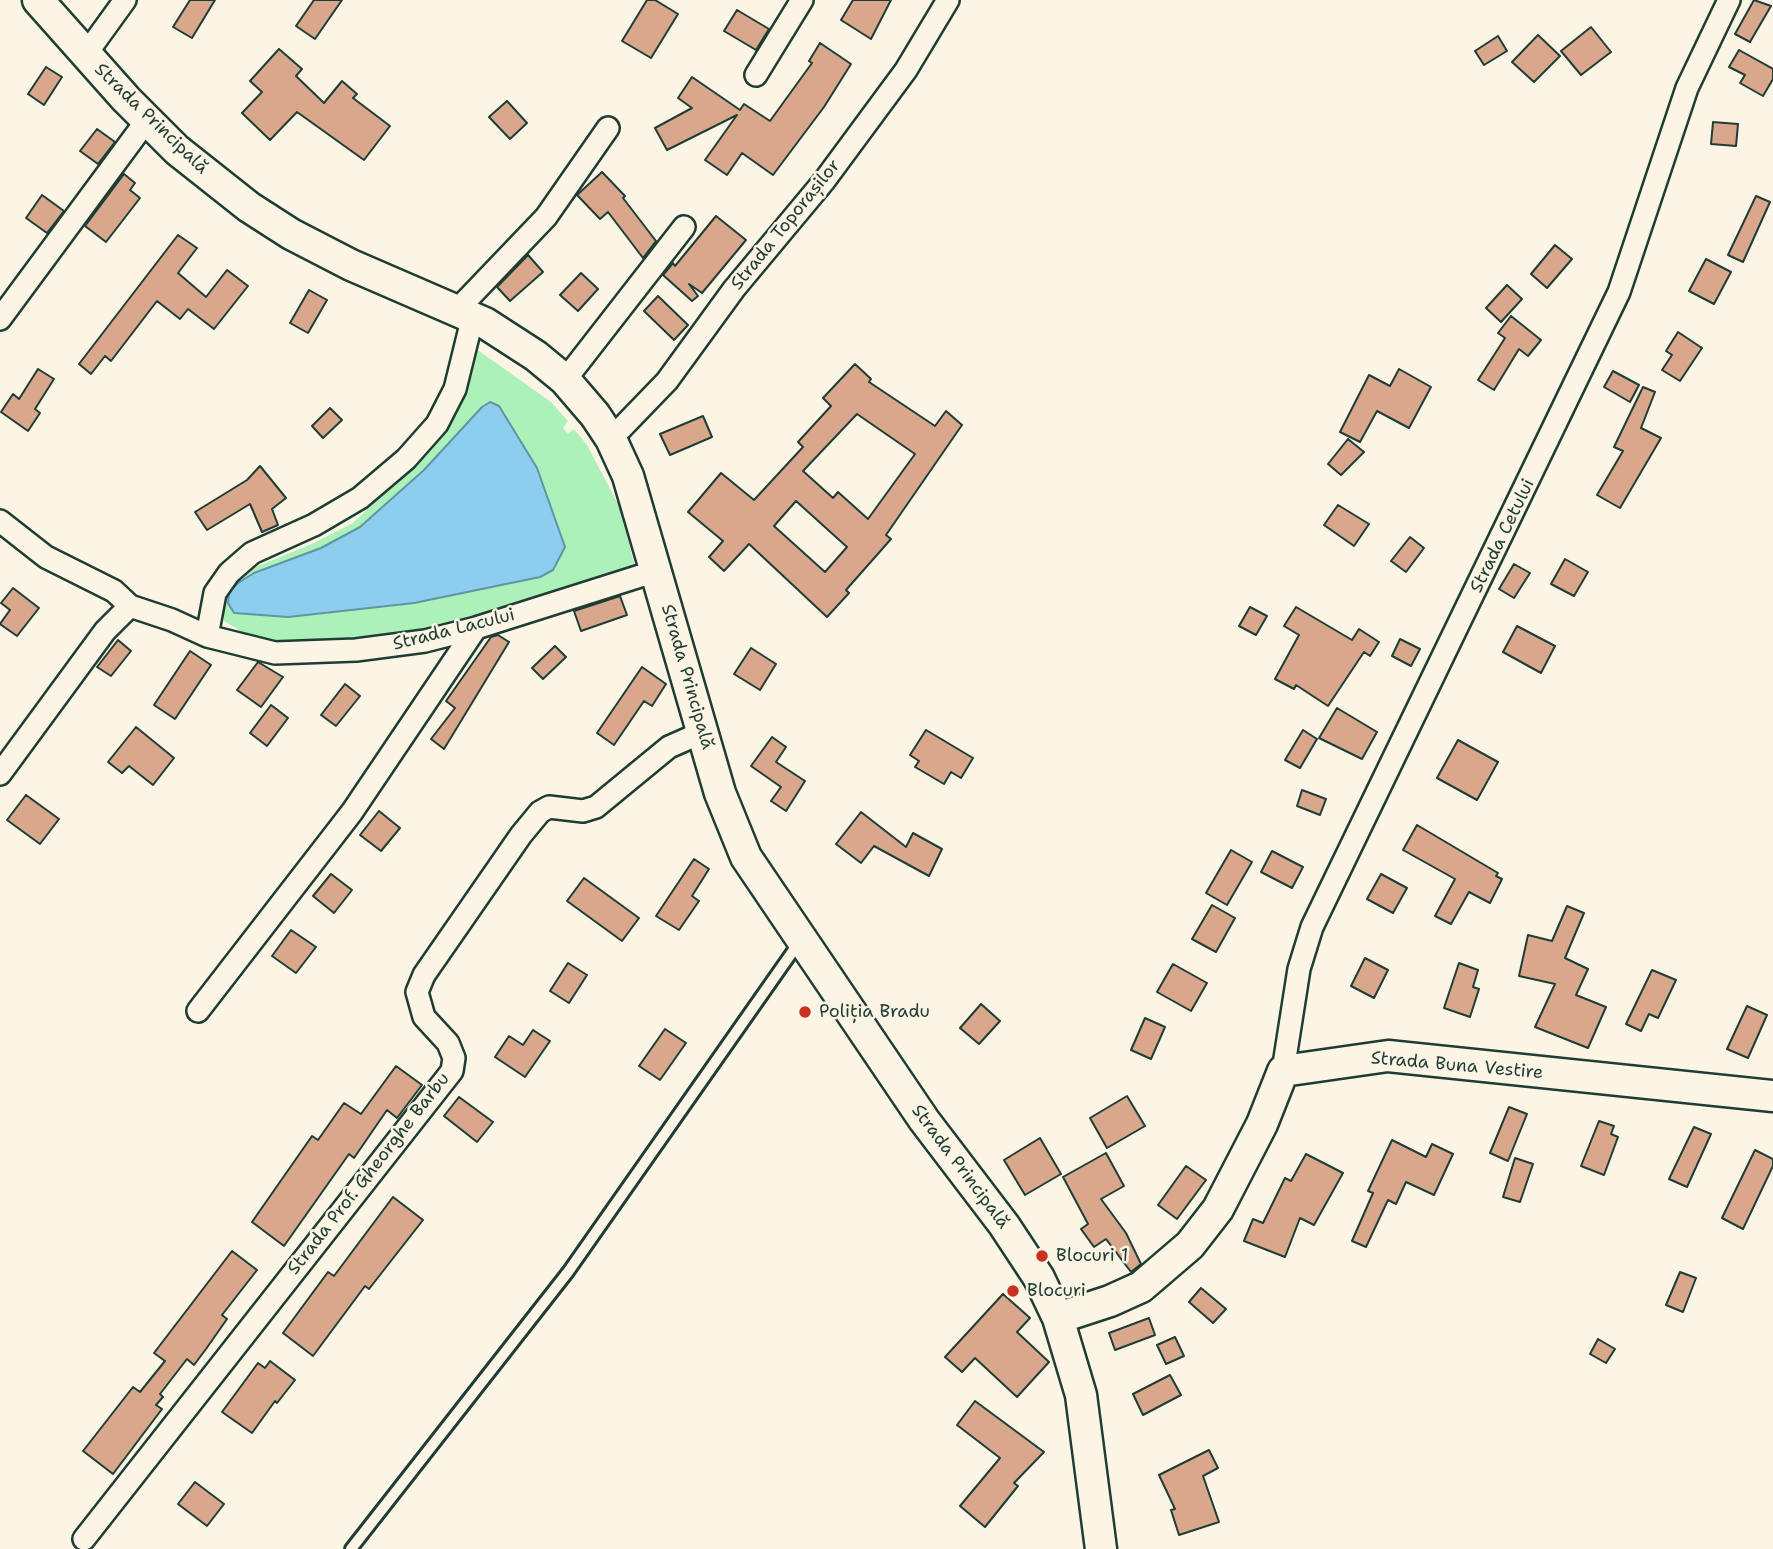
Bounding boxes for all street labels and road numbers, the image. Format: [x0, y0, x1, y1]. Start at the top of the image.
street label: Strada Principală [90, 59, 212, 179]
street label: Strada Toporașilor [727, 155, 845, 295]
street label: Strada Cetului [1466, 476, 1540, 596]
street label: Strada Principală [656, 602, 718, 752]
street label: Strada Lacului [391, 604, 517, 656]
street label: Strada Buna Vestire [1370, 1048, 1544, 1084]
street label: Strada Prof. Gheorghe Barbu [283, 1069, 455, 1279]
street label: Strada Principală [906, 1101, 1014, 1233]

